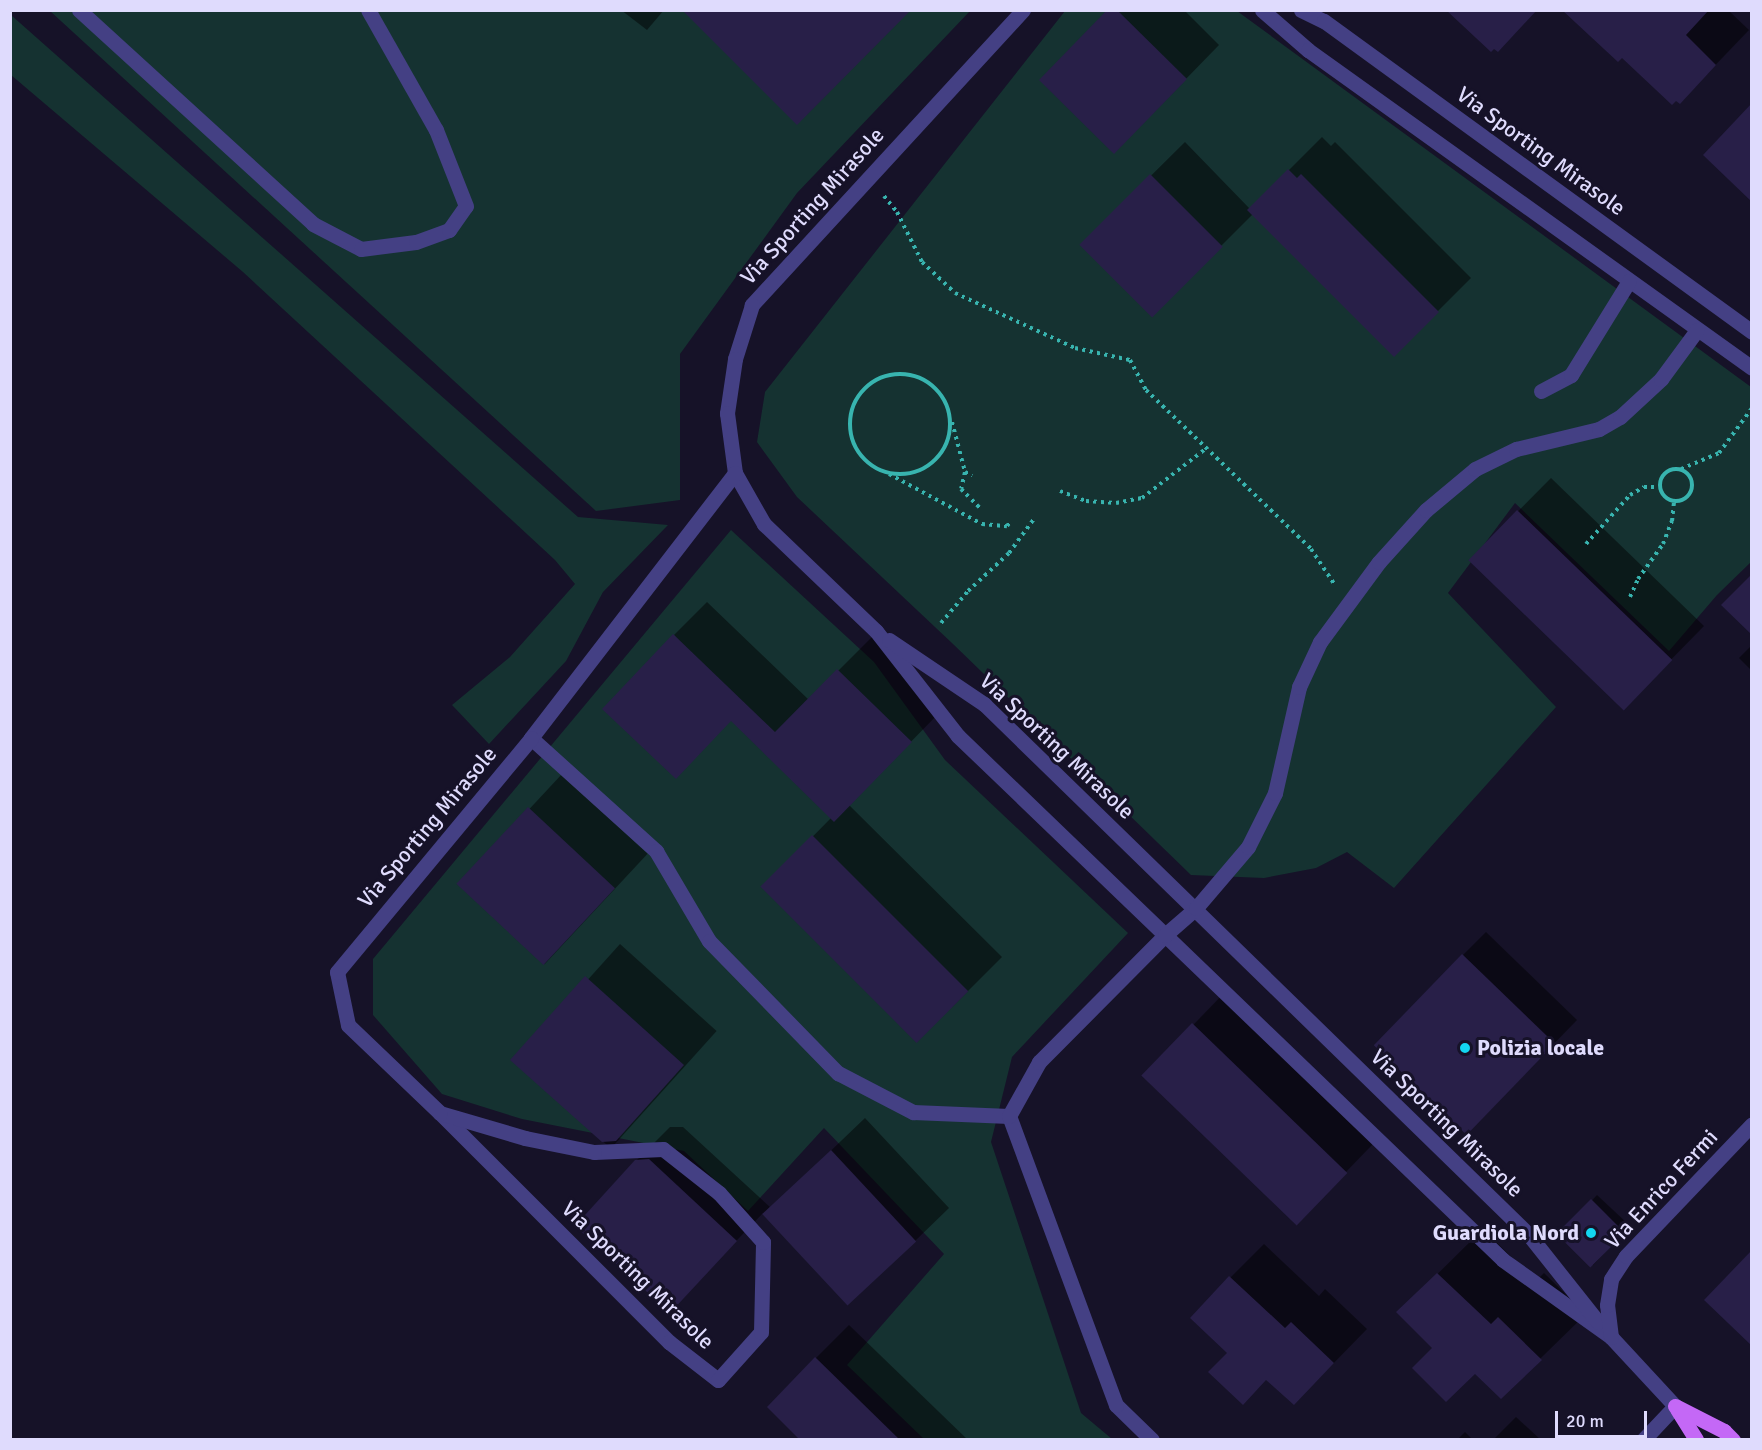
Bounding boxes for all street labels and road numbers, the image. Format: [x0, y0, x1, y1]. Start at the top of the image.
street label: Via Sporting Mirasole [1452, 81, 1630, 221]
street label: Via Sporting Mirasole [735, 122, 889, 290]
street label: Via Sporting Mirasole [974, 668, 1140, 824]
street label: Via Sporting Mirasole [352, 741, 502, 913]
street label: Via Sporting Mirasole [1365, 1043, 1529, 1203]
street label: Via Enrico Fermi [1599, 1124, 1723, 1254]
street label: Via Sporting Mirasole [556, 1195, 720, 1355]

